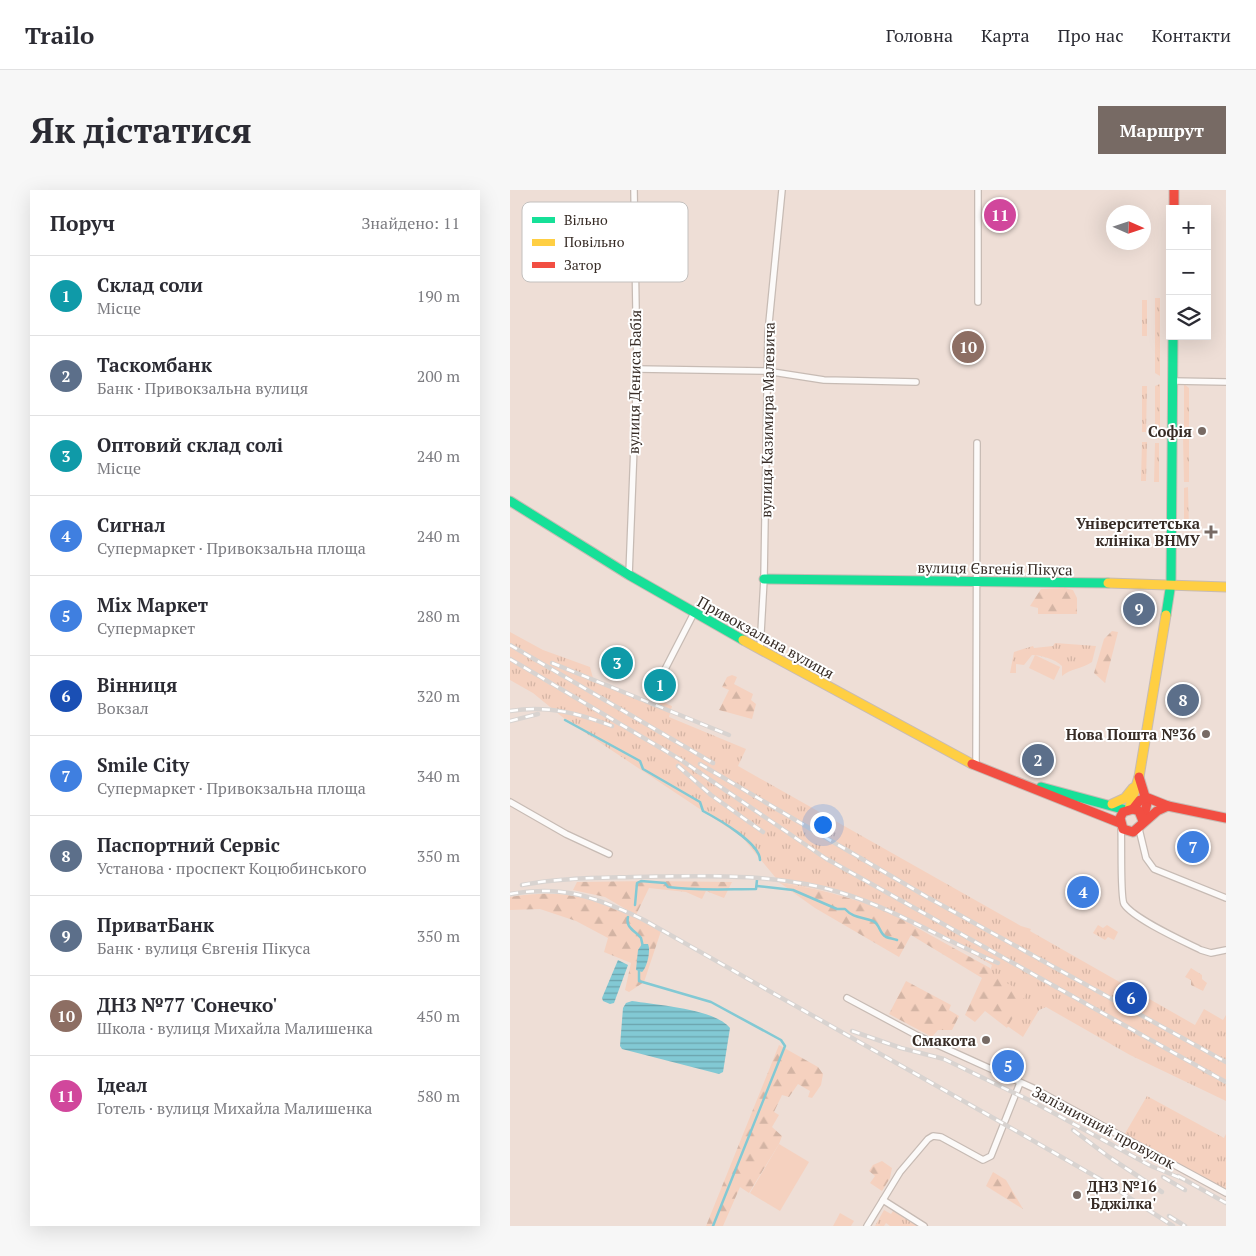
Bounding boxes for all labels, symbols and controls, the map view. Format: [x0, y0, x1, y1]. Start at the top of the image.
text: Trailo [25, 19, 94, 51]
text: Головна [886, 23, 953, 47]
text: Карта [981, 23, 1030, 47]
text: Про нас [1058, 23, 1124, 47]
text: Контакти [1152, 23, 1231, 47]
button: Маршрут [1098, 106, 1226, 154]
text: Як дістатися [30, 107, 252, 153]
pin: 11 [984, 196, 1016, 234]
legend [522, 202, 688, 282]
north arrow [1106, 205, 1151, 250]
map controls [1166, 205, 1211, 340]
button: + [1166, 205, 1211, 250]
text: Поруч [50, 209, 115, 237]
text: Вільно [564, 210, 608, 229]
text: Знайдено: 11 [361, 212, 460, 234]
text: Повільно [564, 232, 625, 251]
button: − [1166, 250, 1211, 295]
text: Затор [564, 255, 601, 274]
text: Склад соли [97, 272, 203, 297]
text: 1 [61, 285, 71, 307]
text: 190 m [417, 285, 460, 307]
button: layers [1166, 295, 1211, 340]
text: Місце [97, 297, 141, 319]
street label: вулиця Дениса Бабія [623, 310, 645, 454]
street label: вулиця Казимира Малевича [755, 321, 779, 518]
pin: 10 [952, 328, 984, 366]
text: Таскомбанк [97, 352, 212, 377]
text: 2 [61, 365, 71, 387]
text: 200 m [417, 365, 460, 387]
text: Банк · Привокзальна вулиця [97, 377, 308, 399]
place label: Софія [1148, 421, 1192, 441]
marker: Софія [1196, 425, 1208, 437]
text: Оптовий склад солі [97, 432, 283, 457]
text: 3 [61, 445, 71, 467]
text: 240 m [417, 445, 460, 467]
text: Місце [97, 457, 141, 479]
text: Сигнал [97, 512, 165, 537]
place label: Університетська клініка ВНМУ [1076, 513, 1201, 550]
text: 4 [61, 525, 71, 547]
text: 240 m [417, 525, 460, 547]
marker: Університетська клініка ВНМУ [1204, 525, 1218, 539]
text: Супермаркет · Привокзальна площа [97, 537, 366, 559]
street label: вулиця Євгенія Пікуса [917, 557, 1073, 579]
pin: 9 [1123, 590, 1155, 628]
street label: Привокзальна вулиця [694, 591, 838, 683]
text: Mix Маркет [97, 592, 208, 617]
text: 5 [61, 605, 71, 627]
text: 280 m [417, 605, 460, 627]
text: Супермаркет [97, 617, 195, 639]
pin: 3 [601, 644, 633, 682]
pin: 1 [644, 666, 676, 704]
text: Вінниця [97, 672, 177, 697]
pin: 8 [1167, 681, 1199, 719]
text: 6 [61, 685, 71, 707]
text: 320 m [417, 685, 460, 707]
text: Вокзал [97, 697, 149, 719]
place label: Нова Пошта №36 [1066, 724, 1197, 744]
marker: Нова Пошта №36 [1200, 728, 1212, 740]
pin: 2 [1022, 741, 1054, 779]
text: Smile City [97, 752, 189, 777]
text: 7 [61, 765, 71, 787]
text: 340 m [417, 765, 460, 787]
text: Супермаркет · Привокзальна площа [97, 777, 366, 799]
your location [810, 812, 836, 838]
pin: 7 [1177, 828, 1209, 866]
text: Паспортний Сервіс [97, 832, 280, 857]
text: 8 [61, 845, 71, 867]
text: 350 m [417, 845, 460, 867]
text: Установа · проспект Коцюбинського [97, 857, 367, 879]
pin: 4 [1067, 873, 1099, 911]
text: ПриватБанк [97, 912, 214, 937]
text: 9 [61, 925, 71, 947]
text: 350 m [417, 925, 460, 947]
text: Банк · вулиця Євгенія Пікуса [97, 937, 311, 959]
pin: 6 [1115, 979, 1147, 1017]
text: ДНЗ №77 'Сонечко' [97, 992, 277, 1017]
text: 10 [57, 1005, 75, 1027]
text: 450 m [417, 1005, 460, 1027]
text: Школа · вулиця Михайла Малишенка [97, 1017, 373, 1039]
place label: Смакота [912, 1030, 977, 1050]
marker: Смакота [980, 1034, 992, 1046]
pin: 5 [992, 1047, 1024, 1085]
text: Ідеал [97, 1072, 148, 1097]
street label: Залізничний провулок [1029, 1081, 1180, 1174]
text: 11 [57, 1085, 75, 1107]
text: 580 m [417, 1085, 460, 1107]
text: Готель · вулиця Михайла Малишенка [97, 1097, 372, 1119]
place label: ДНЗ №16 'Бджілка' [1087, 1176, 1157, 1213]
marker: ДНЗ №16 'Бджілка' [1071, 1189, 1083, 1201]

